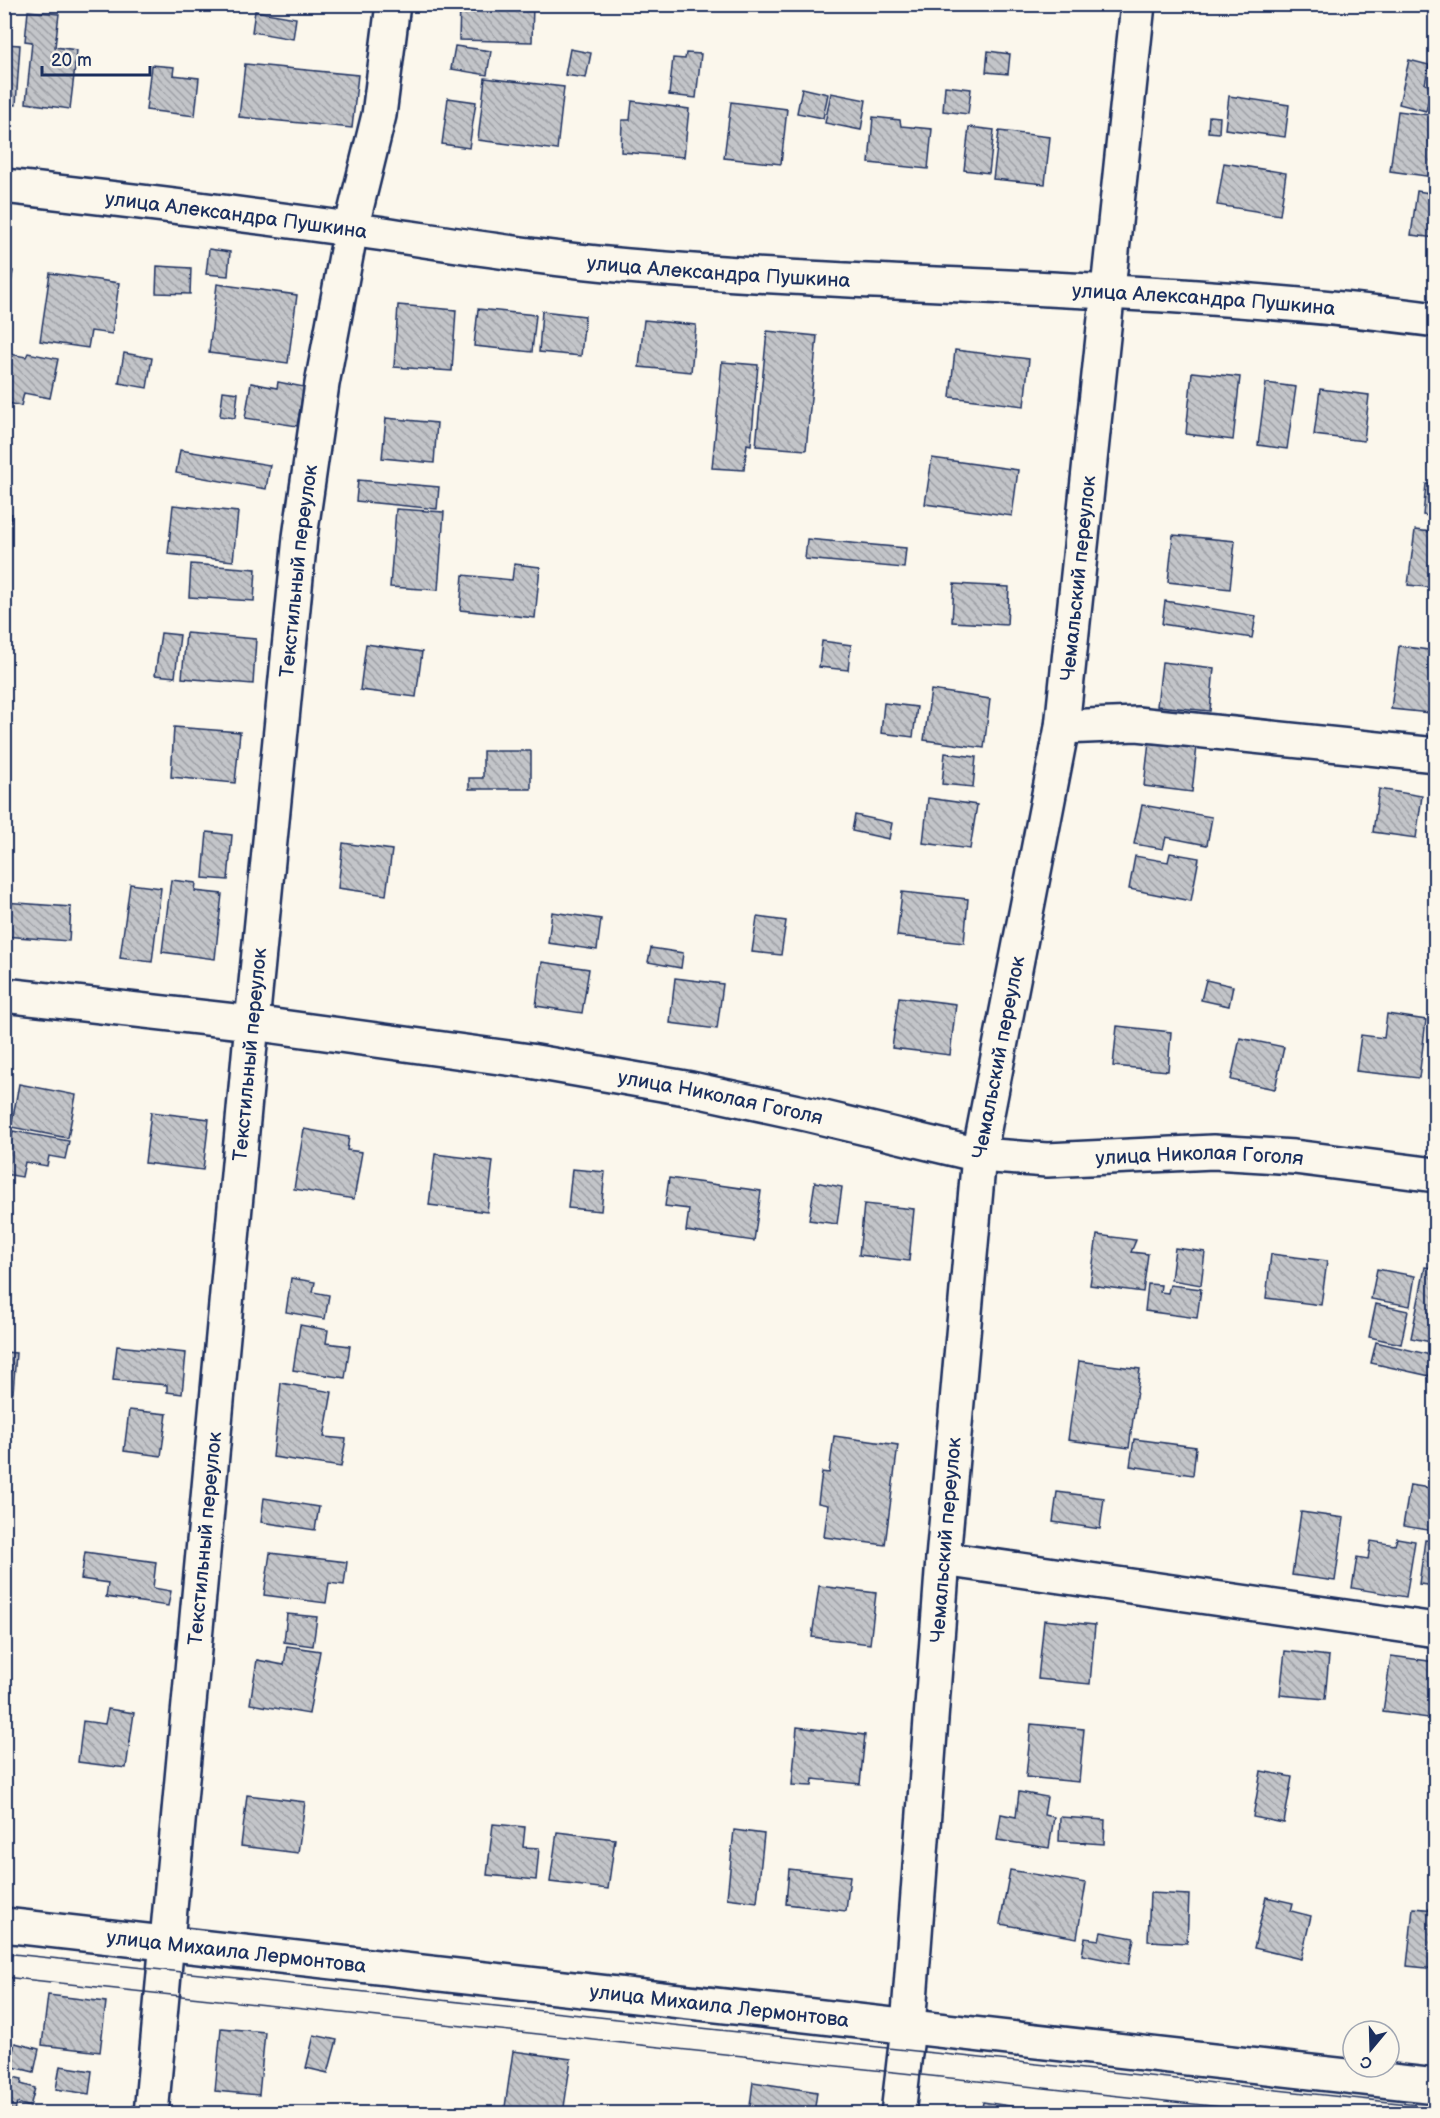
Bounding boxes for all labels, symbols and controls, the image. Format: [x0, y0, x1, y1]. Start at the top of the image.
scale bar [42, 39, 150, 77]
text: 20 m [51, 50, 92, 71]
street label: улица Александра Пушкина [104, 187, 369, 244]
street label: улица Александра Пушкина [586, 251, 851, 293]
street label: улица Александра Пушкина [1072, 279, 1337, 321]
street label: Текстильный переулок [275, 463, 323, 679]
street label: Чемальский переулок [1056, 474, 1101, 682]
street label: Текстильный переулок [228, 947, 272, 1162]
street label: Чемальский переулок [968, 954, 1030, 1161]
street label: улица Николая Гоголя [616, 1065, 825, 1130]
street label: улица Николая Гоголя [1095, 1141, 1305, 1171]
street label: Текстильный переулок [183, 1431, 227, 1646]
street label: Чемальский переулок [926, 1436, 967, 1644]
street label: улица Михаила Лермонтова [105, 1926, 368, 1979]
street label: улица Михаила Лермонтова [588, 1980, 851, 2033]
north arrow [1341, 2019, 1401, 2079]
text: С [1358, 2051, 1375, 2073]

